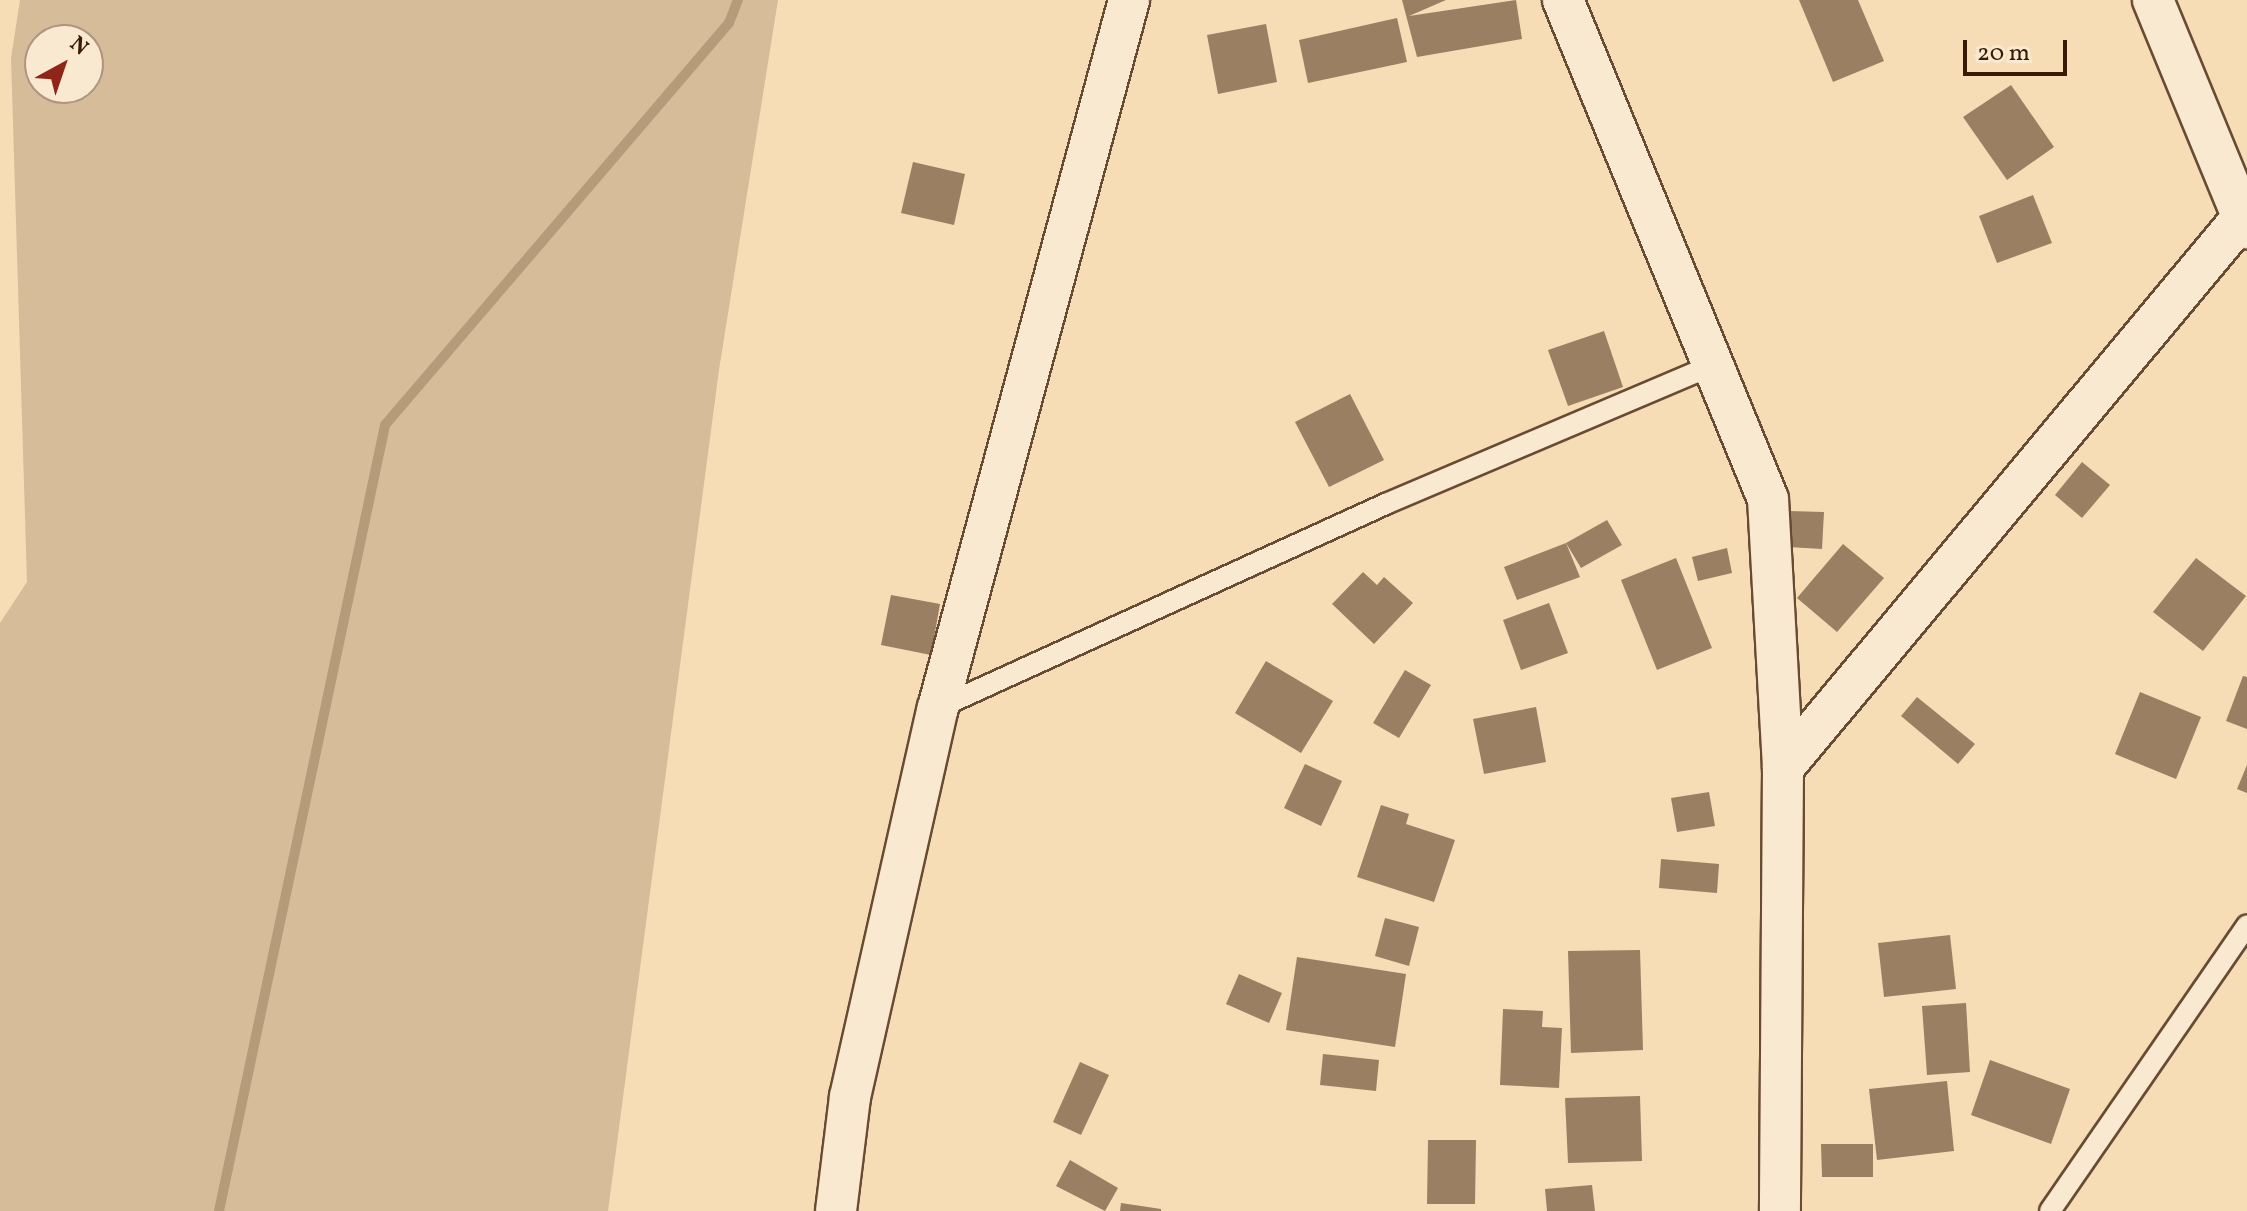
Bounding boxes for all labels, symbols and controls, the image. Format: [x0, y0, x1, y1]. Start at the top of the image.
north arrow [24, 24, 104, 104]
scale bar [1967, 24, 2071, 74]
text: N [62, 30, 95, 64]
text: 20 m [1977, 37, 2030, 71]

